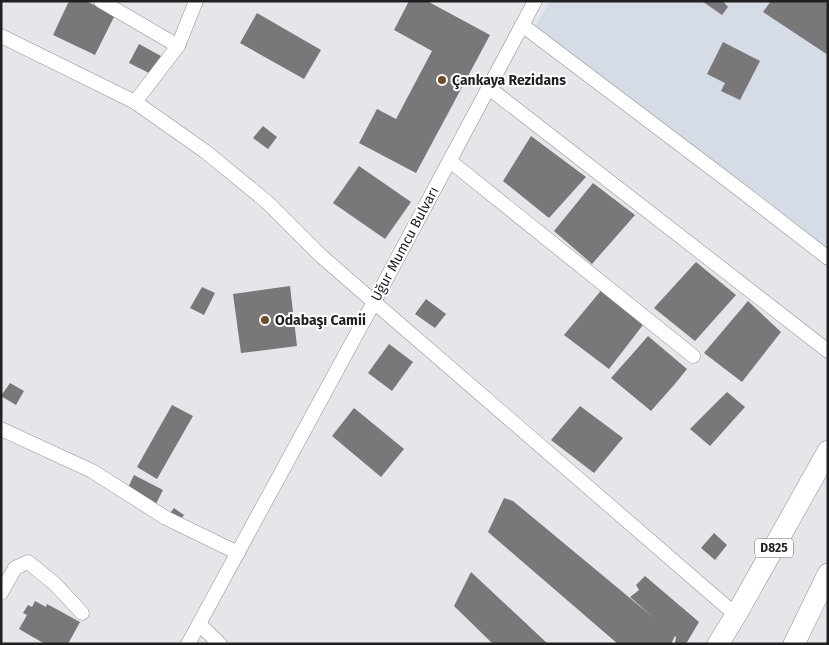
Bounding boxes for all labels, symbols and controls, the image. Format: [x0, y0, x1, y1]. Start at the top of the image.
place label: Çankaya Rezidans [452, 72, 566, 90]
marker: Çankaya Rezidans [436, 74, 448, 86]
street label: Uğur Mumcu Bulvarı [368, 184, 442, 304]
place label: Odabaşı Camii [275, 312, 366, 330]
marker: Odabaşı Camii [259, 314, 271, 326]
road number: D825 [755, 538, 793, 558]

